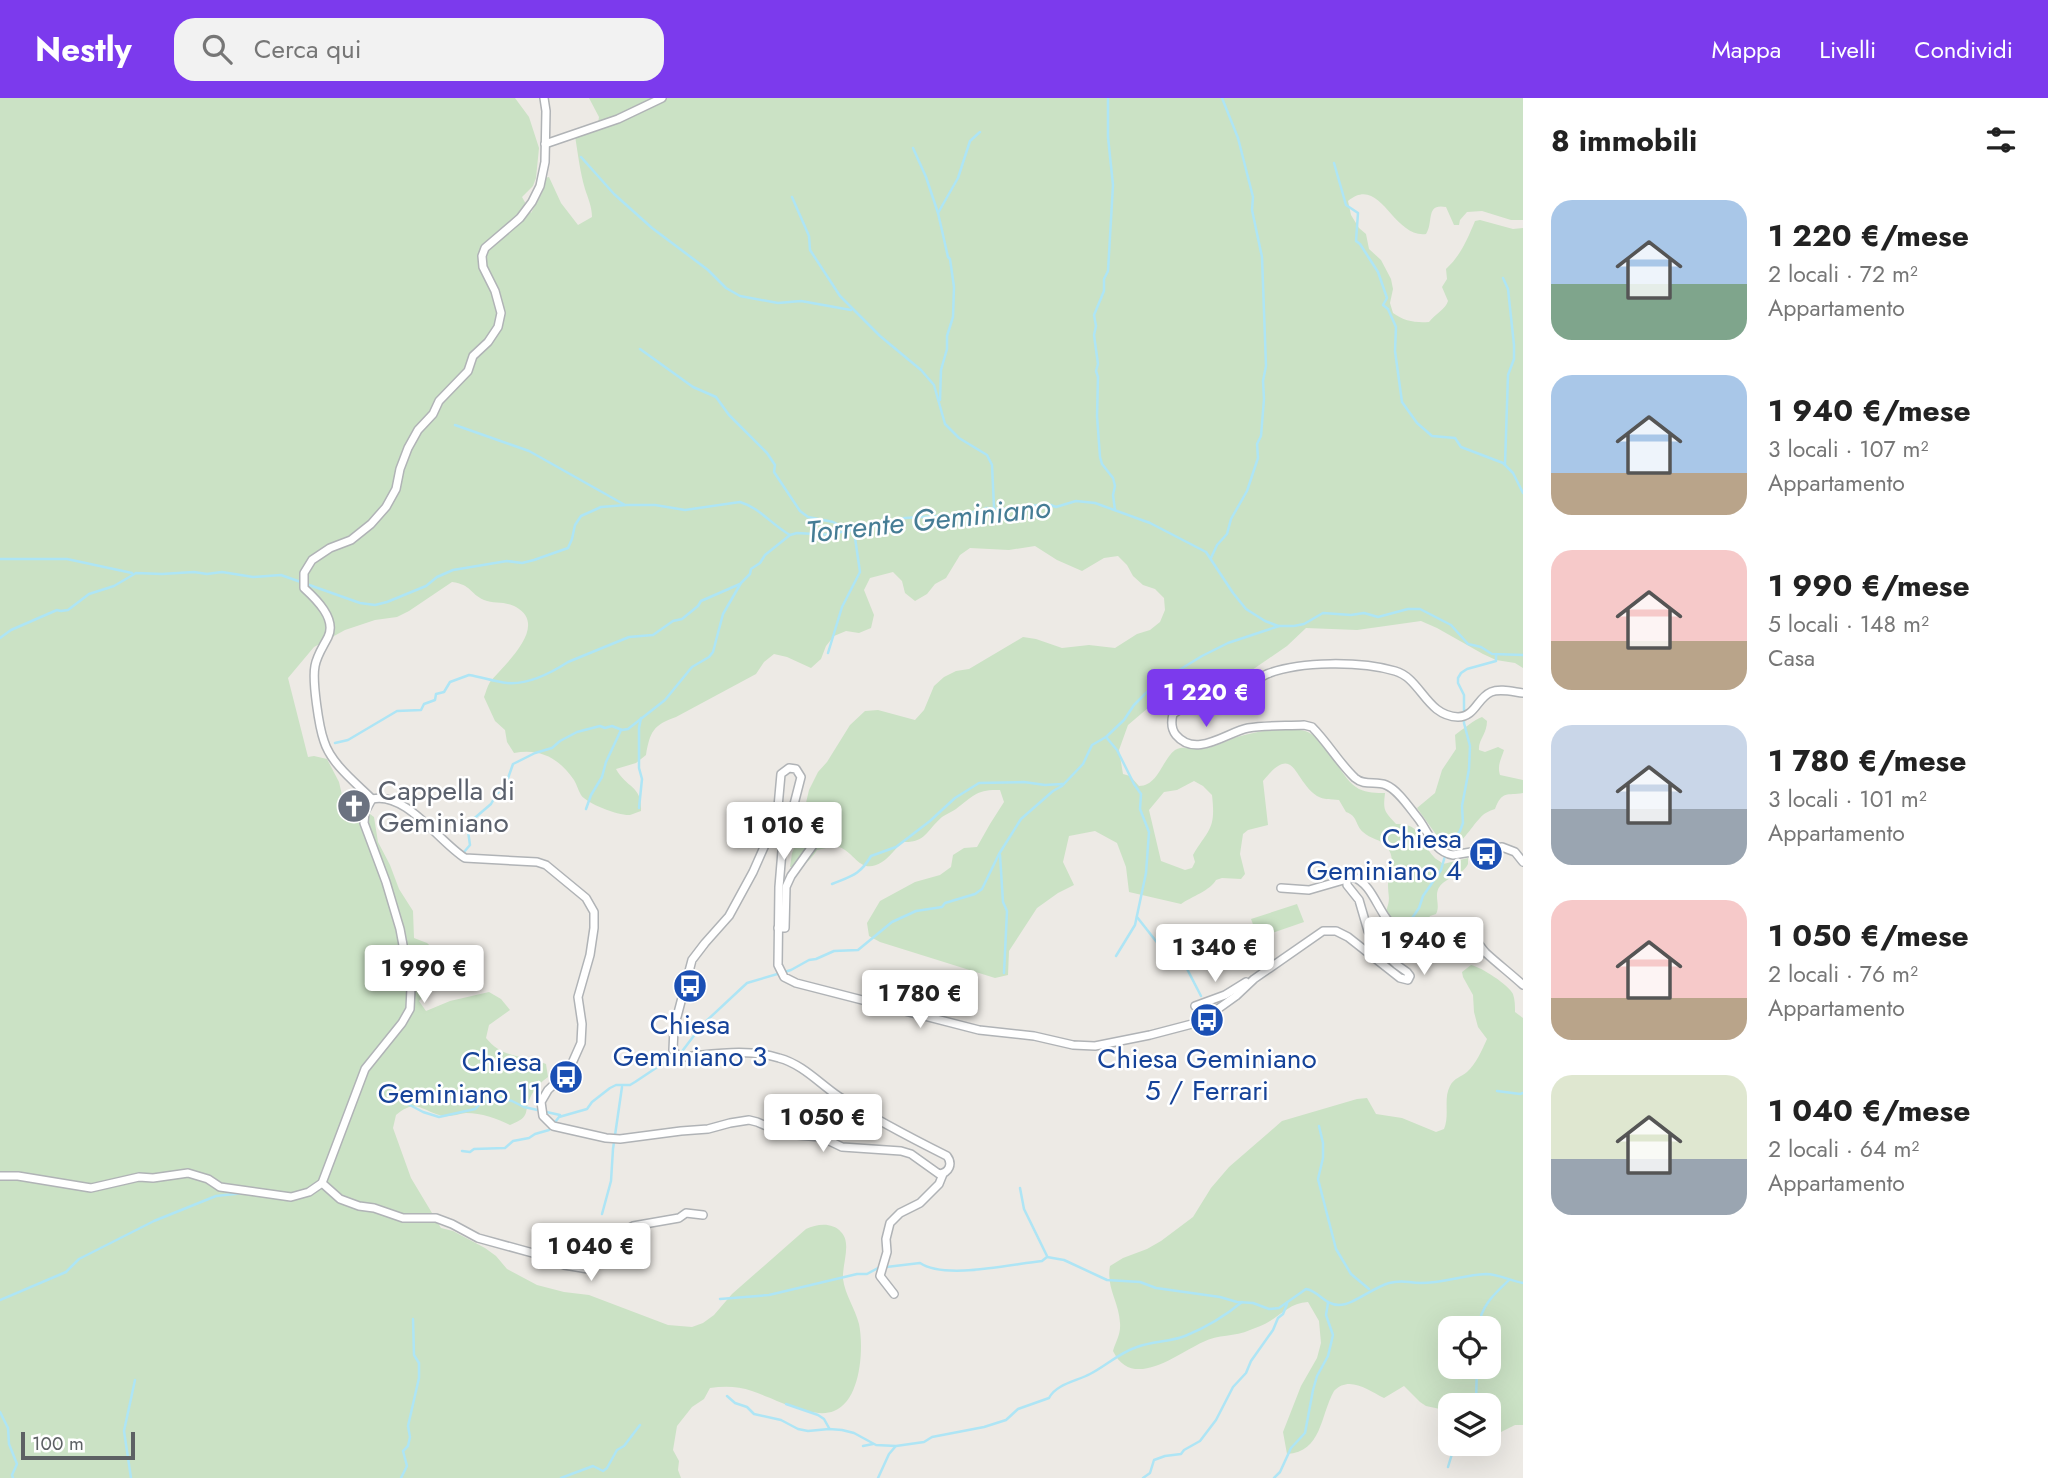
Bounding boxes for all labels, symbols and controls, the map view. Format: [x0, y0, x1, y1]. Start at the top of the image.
search box [174, 18, 664, 81]
text: Nestly [35, 26, 132, 73]
icon: search [198, 30, 236, 68]
text: Cerca qui [254, 30, 361, 68]
text: Mappa [1711, 32, 1781, 67]
text: Livelli [1819, 32, 1876, 67]
text: Condividi [1914, 32, 2013, 67]
text: 8 immobili [1551, 119, 1697, 162]
icon: filters [1982, 121, 2020, 159]
text: 1 220 €/mese [1768, 214, 1969, 257]
icon: home [1607, 228, 1691, 312]
text: 2 locali · 72 m² [1768, 257, 1918, 291]
text: Appartamento [1768, 291, 1905, 325]
text: 1 940 €/mese [1768, 389, 1971, 432]
icon: home [1607, 403, 1691, 487]
text: 3 locali · 107 m² [1768, 432, 1928, 466]
text: Appartamento [1768, 466, 1905, 500]
water label: Torrente Geminiano [804, 485, 1052, 554]
text: 1 990 €/mese [1768, 564, 1970, 607]
icon: home [1607, 578, 1691, 662]
text: 5 locali · 148 m² [1768, 607, 1929, 641]
text: Casa [1768, 641, 1815, 675]
pin: 1 220 € [1141, 670, 1271, 729]
text: 1 220 € [1163, 675, 1249, 709]
text: 1 780 €/mese [1768, 739, 1966, 782]
icon: home [1607, 753, 1691, 837]
place label: Cappella di Geminiano [378, 770, 515, 843]
text: 3 locali · 101 m² [1768, 782, 1927, 816]
church icon: Cappella di Geminiano [335, 787, 373, 825]
pin: 1 010 € [719, 802, 849, 862]
text: 1 010 € [743, 808, 825, 842]
text: Appartamento [1768, 816, 1905, 850]
place label: Chiesa Geminiano 4 [1307, 818, 1462, 891]
bus stop icon: Chiesa Geminiano 4 [1467, 835, 1505, 873]
text: 1 050 €/mese [1768, 914, 1969, 957]
pin: 1 940 € [1359, 918, 1489, 977]
text: 1 940 € [1380, 923, 1468, 957]
pin: 1 340 € [1150, 924, 1280, 984]
icon: home [1607, 928, 1691, 1012]
text: 1 340 € [1172, 930, 1258, 964]
pin: 1 990 € [359, 946, 489, 1005]
text: 1 990 € [381, 951, 467, 985]
text: 2 locali · 76 m² [1768, 957, 1918, 991]
bus stop icon: Chiesa Geminiano 3 [671, 967, 709, 1005]
pin: 1 780 € [855, 970, 985, 1030]
text: 1 780 € [878, 976, 962, 1010]
text: Appartamento [1768, 991, 1905, 1025]
bus stop icon: Chiesa Geminiano 5 / Ferrari [1188, 1001, 1226, 1039]
place label: Chiesa Geminiano 3 [613, 1004, 767, 1077]
place label: Chiesa Geminiano 5 / Ferrari [1097, 1038, 1317, 1111]
place label: Chiesa Geminiano 11 [378, 1041, 542, 1114]
bus stop icon: Chiesa Geminiano 11 [547, 1058, 585, 1096]
text: 1 040 €/mese [1768, 1089, 1970, 1132]
pin: 1 050 € [758, 1094, 888, 1154]
text: 1 050 € [780, 1100, 866, 1134]
icon: home [1607, 1103, 1691, 1187]
text: 2 locali · 64 m² [1768, 1132, 1919, 1166]
text: Appartamento [1768, 1166, 1905, 1200]
pin: 1 040 € [526, 1224, 656, 1283]
text: 1 040 € [547, 1229, 635, 1263]
map controls [1438, 1316, 1501, 1456]
button: locate [1438, 1316, 1501, 1379]
button: layers [1438, 1393, 1501, 1456]
scale bar [21, 1429, 135, 1461]
text: 100 m [32, 1430, 84, 1457]

